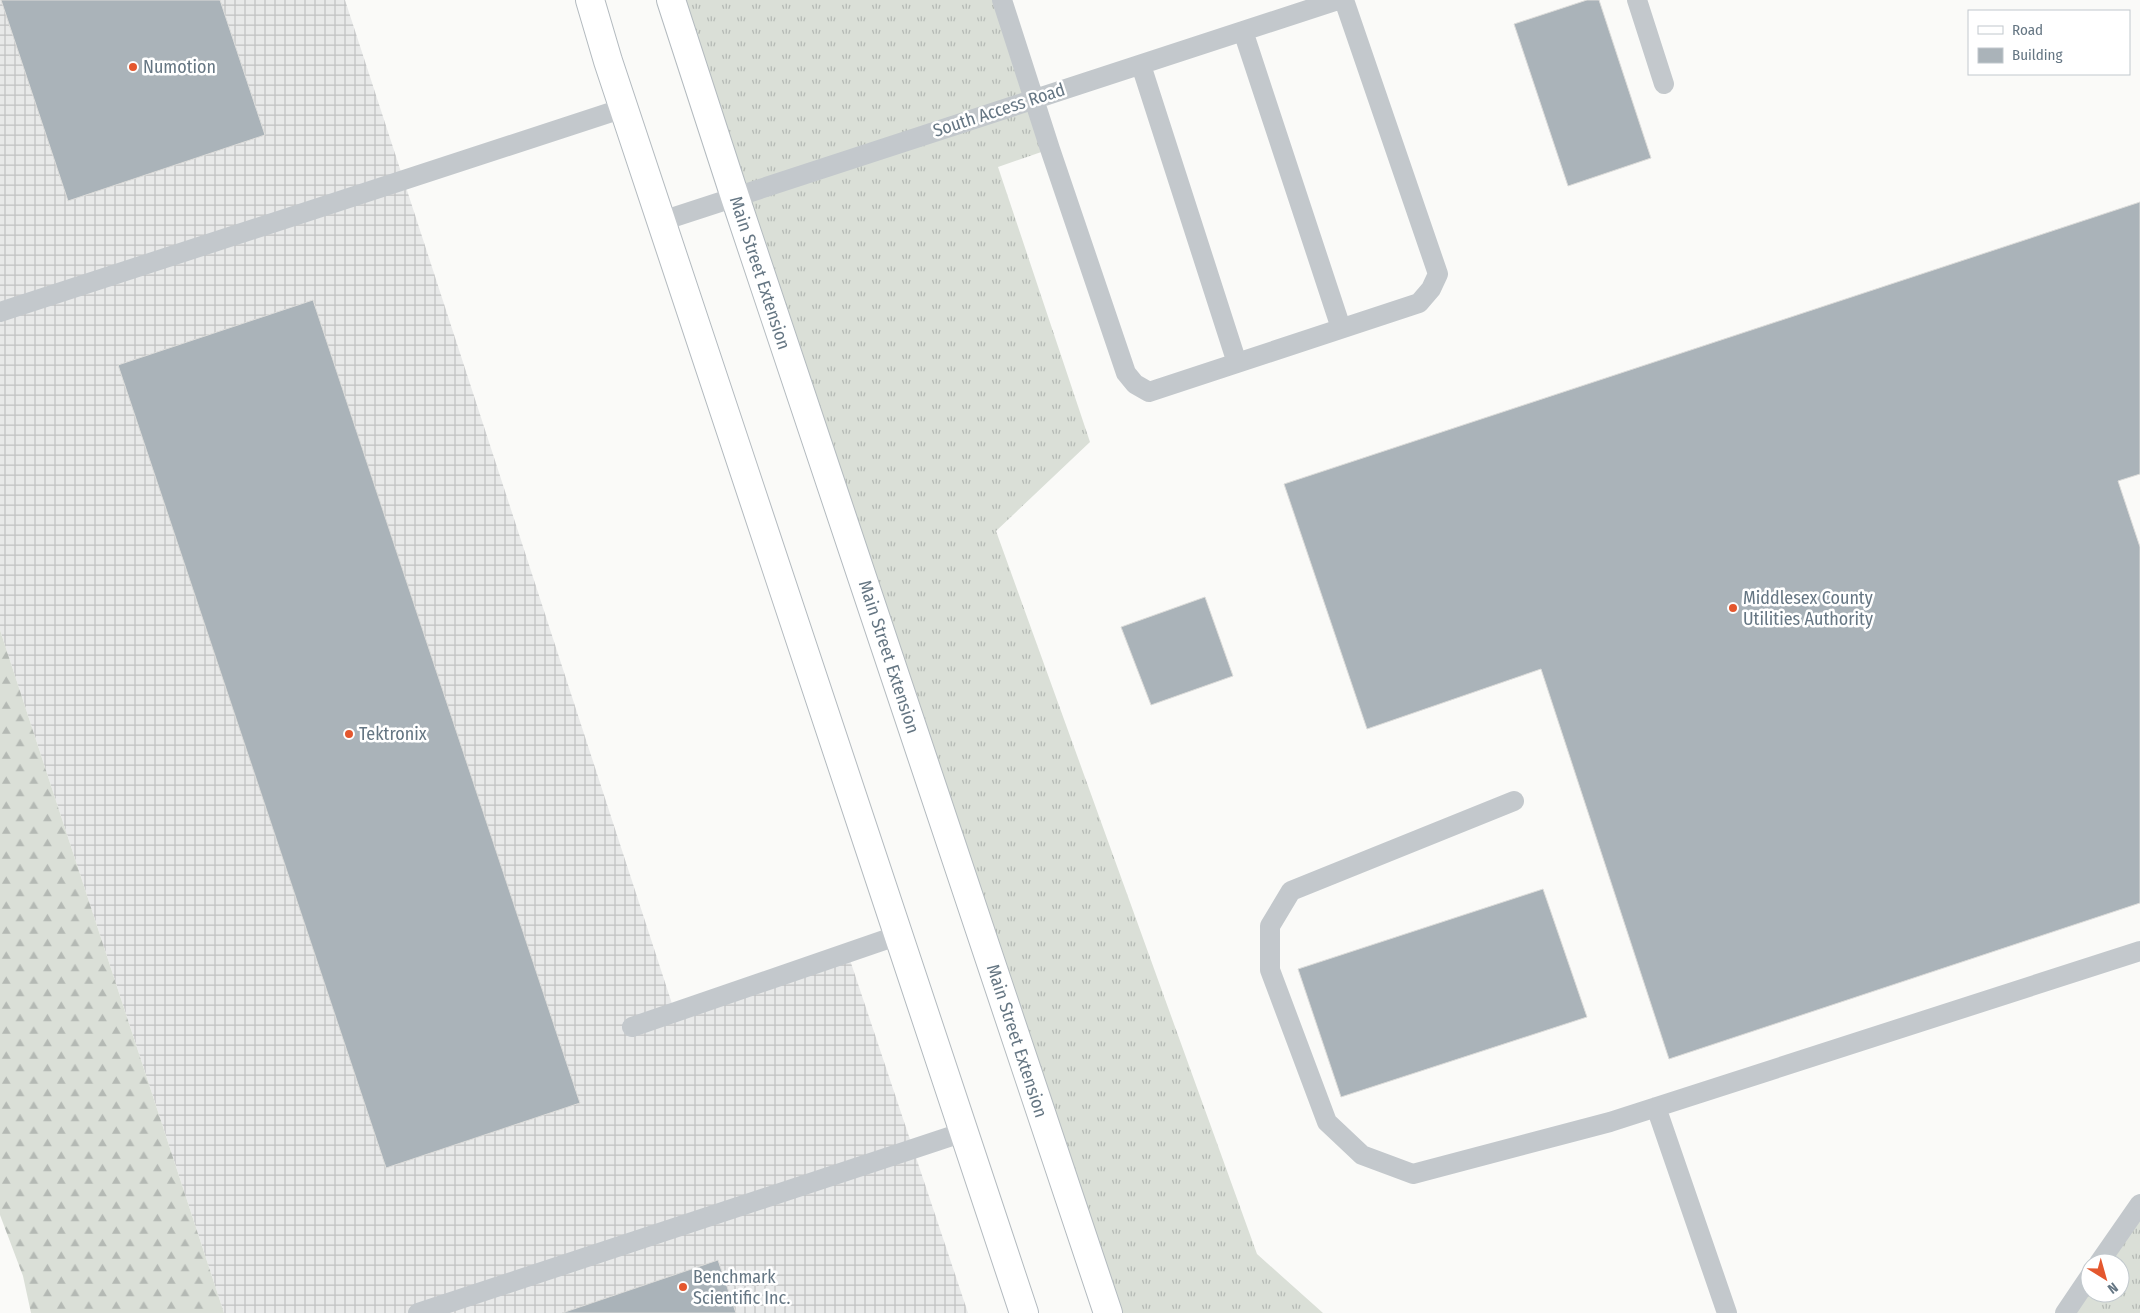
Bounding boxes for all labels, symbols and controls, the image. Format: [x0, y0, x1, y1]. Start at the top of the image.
legend [1968, 10, 2130, 75]
text: Road [2012, 21, 2043, 39]
text: Building [2012, 46, 2063, 64]
place label: Numotion [143, 56, 216, 78]
marker: Numotion [127, 61, 139, 73]
street label: South Access Road [930, 78, 1068, 142]
street label: Main Street Extension [725, 194, 795, 352]
street label: Main Street Extension [854, 578, 924, 736]
place label: Middlesex County Utilities Authority [1743, 587, 1873, 630]
marker: Middlesex County Utilities Authority [1727, 602, 1739, 614]
place label: Tektronix [359, 723, 427, 745]
marker: Tektronix [343, 728, 355, 740]
street label: Main Street Extension [982, 962, 1052, 1120]
north arrow [2080, 1253, 2130, 1303]
place label: Benchmark Scientific Inc. [693, 1266, 790, 1309]
text: N [2104, 1279, 2121, 1297]
marker: Benchmark Scientific Inc. [677, 1281, 689, 1293]

